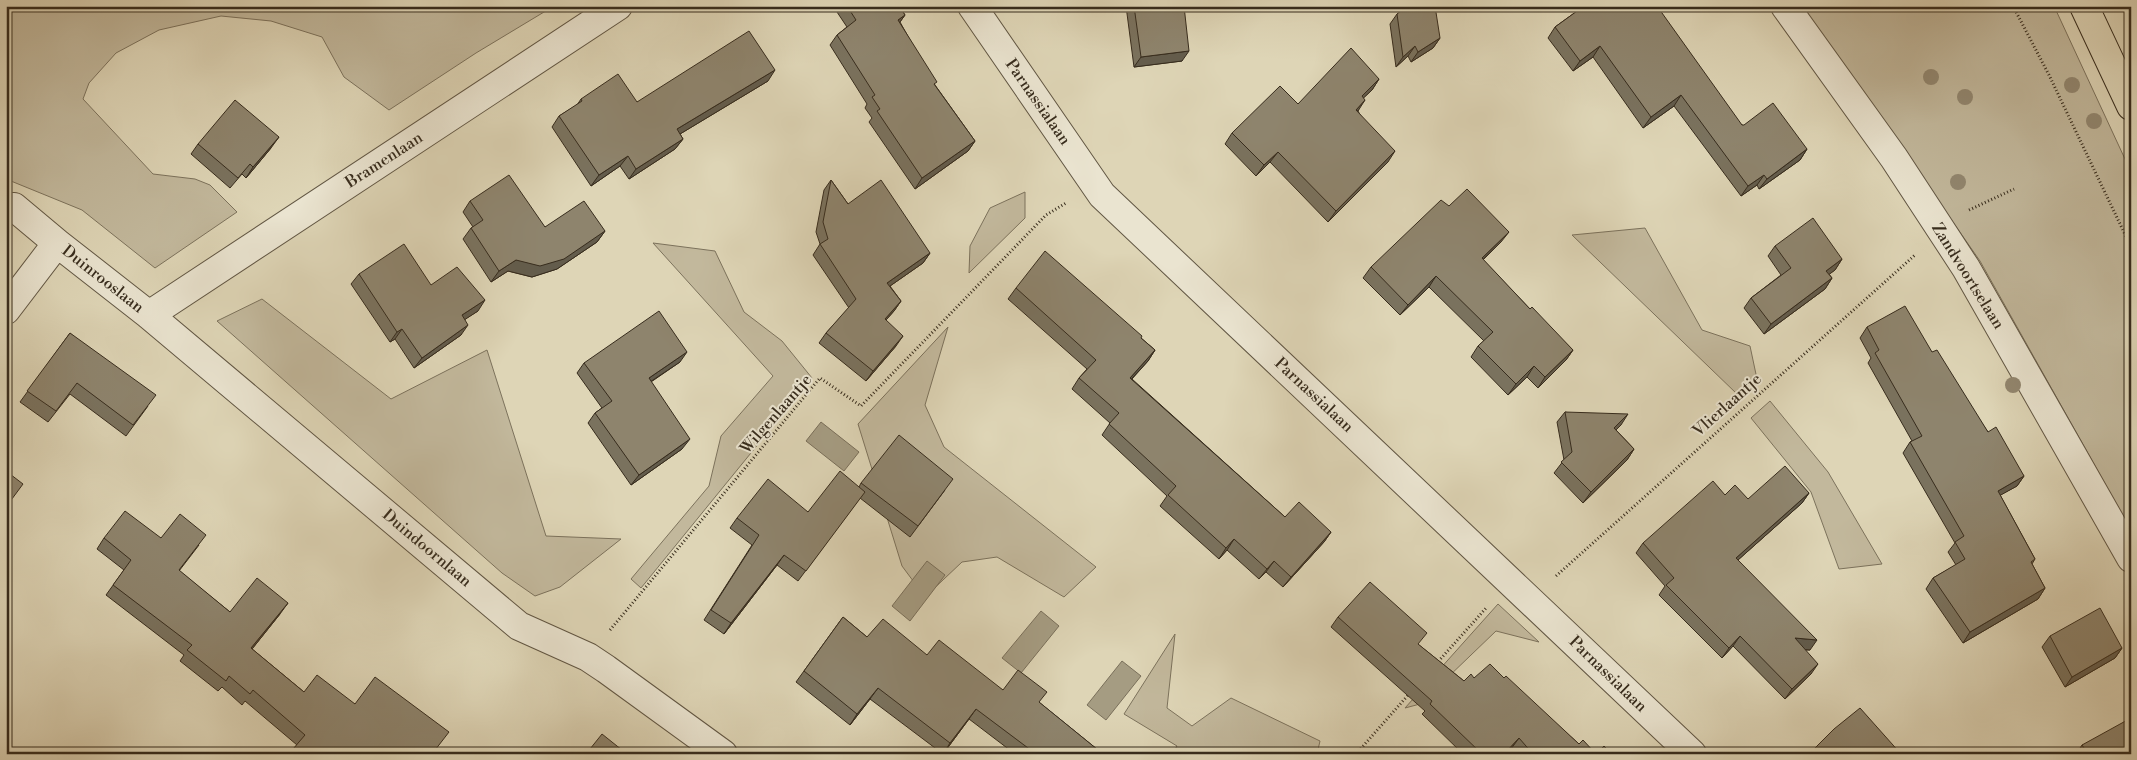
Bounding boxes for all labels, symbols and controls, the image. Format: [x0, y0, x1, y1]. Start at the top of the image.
street label: Parnassialaan [1001, 55, 1075, 149]
street label: Bramenlaan [341, 127, 427, 193]
street label: Zandvoortselaan [1927, 219, 2009, 333]
street label: Duinrooslaan [58, 241, 148, 317]
street label: Parnassialaan [1270, 353, 1358, 437]
street label: Vlierlaantje [1688, 369, 1766, 442]
street label: Wilgenlaantje [735, 370, 816, 459]
street label: Duindoornlaan [378, 505, 476, 592]
street label: Parnassialaan [1565, 632, 1652, 717]

